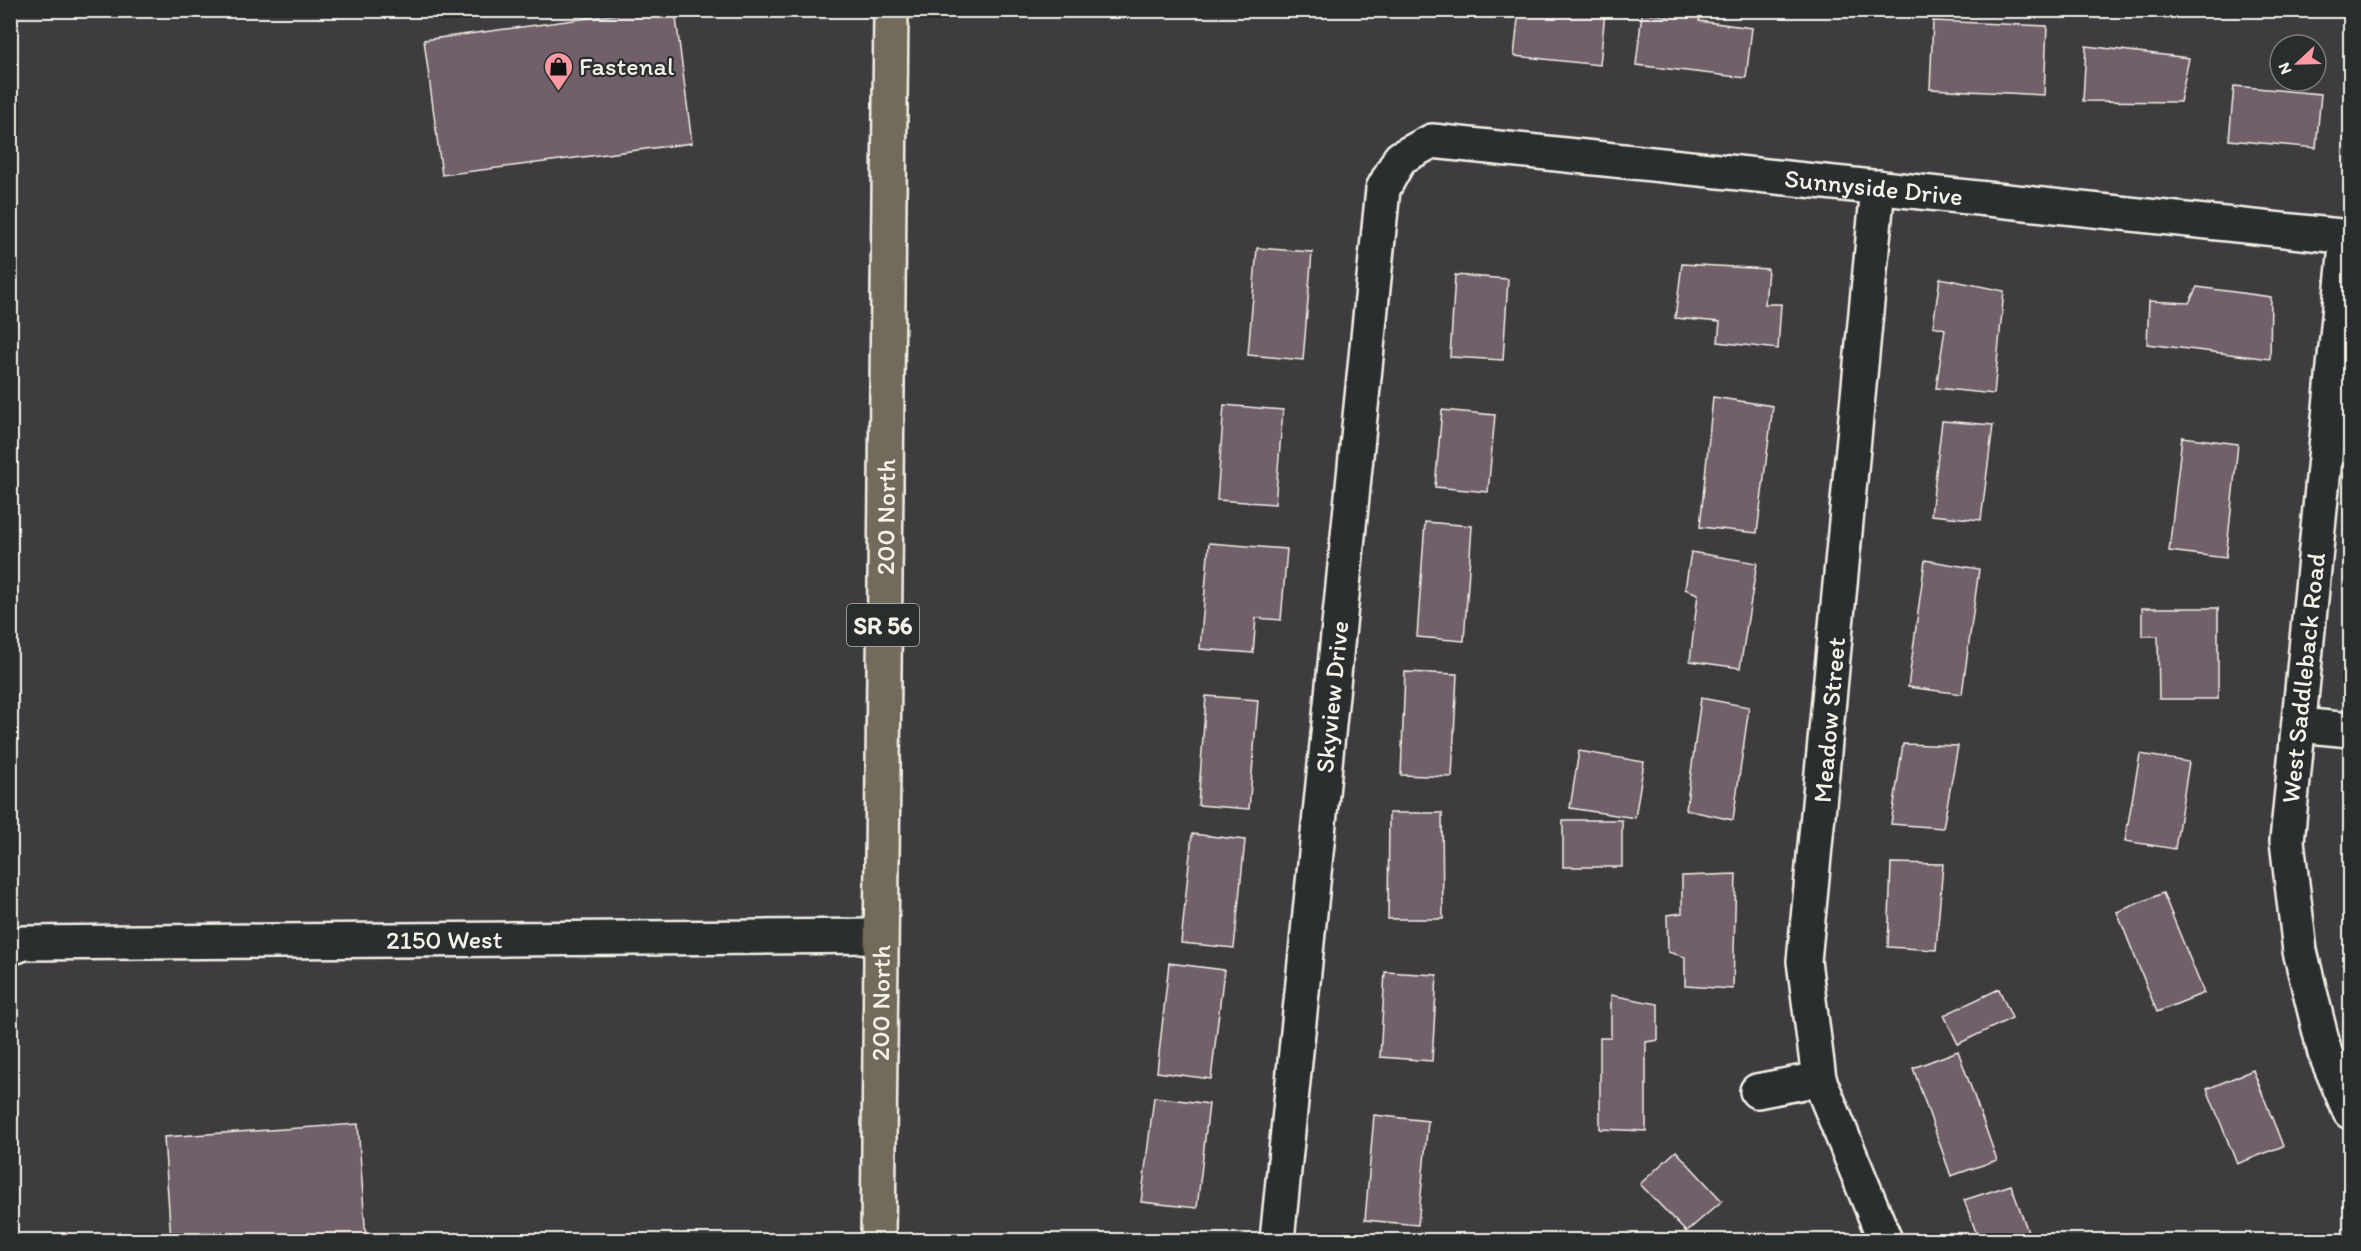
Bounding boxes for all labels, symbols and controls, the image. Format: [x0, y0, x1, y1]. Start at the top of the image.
north arrow [2268, 33, 2328, 93]
shop icon: Fastenal [542, 50, 574, 92]
place label: Fastenal [579, 50, 674, 82]
text: N [2274, 60, 2295, 77]
street label: Sunnyside Drive [1783, 162, 1964, 212]
street label: 200 North [869, 459, 902, 575]
street label: West Saddleback Road [2274, 551, 2332, 805]
road number: SR 56 [847, 604, 919, 646]
street label: Skyview Drive [1308, 619, 1355, 774]
street label: Meadow Street [1806, 636, 1852, 804]
street label: 2150 West [386, 923, 503, 956]
street label: 200 North [864, 944, 897, 1061]

